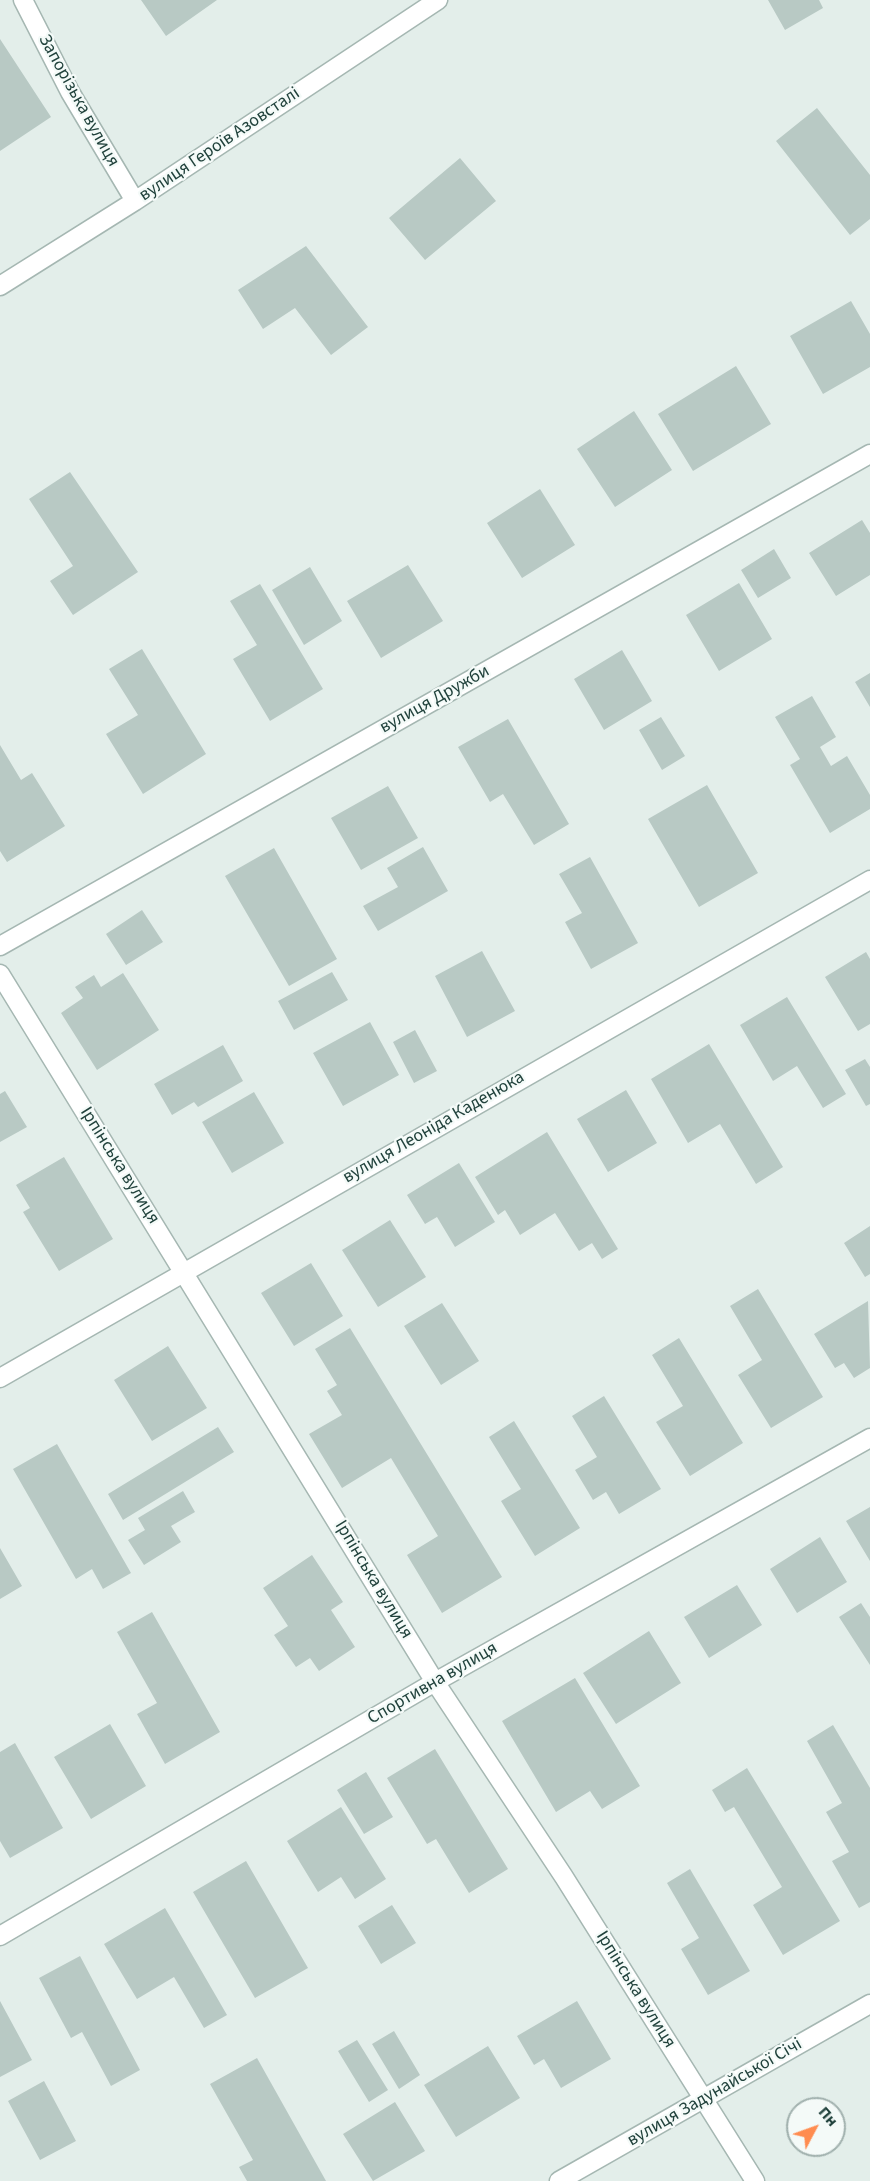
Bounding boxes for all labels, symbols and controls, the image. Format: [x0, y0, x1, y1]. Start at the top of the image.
street label: Запорізька вулиця [33, 31, 123, 171]
street label: вулиця Героїв Азовсталі [136, 83, 304, 207]
street label: вулиця Дружби [376, 661, 494, 739]
street label: вулиця Леоніда Каденюка [339, 1067, 529, 1189]
street label: Ірпінська вулиця [74, 1103, 164, 1229]
street label: Ірпінська вулиця [329, 1517, 417, 1643]
street label: Спортивна вулиця [364, 1638, 502, 1730]
street label: Ірпінська вулиця [590, 1927, 680, 2053]
street label: вулиця Задунайської Січі [624, 2034, 806, 2152]
north arrow [786, 2097, 846, 2157]
text: Пн [813, 2102, 843, 2131]

